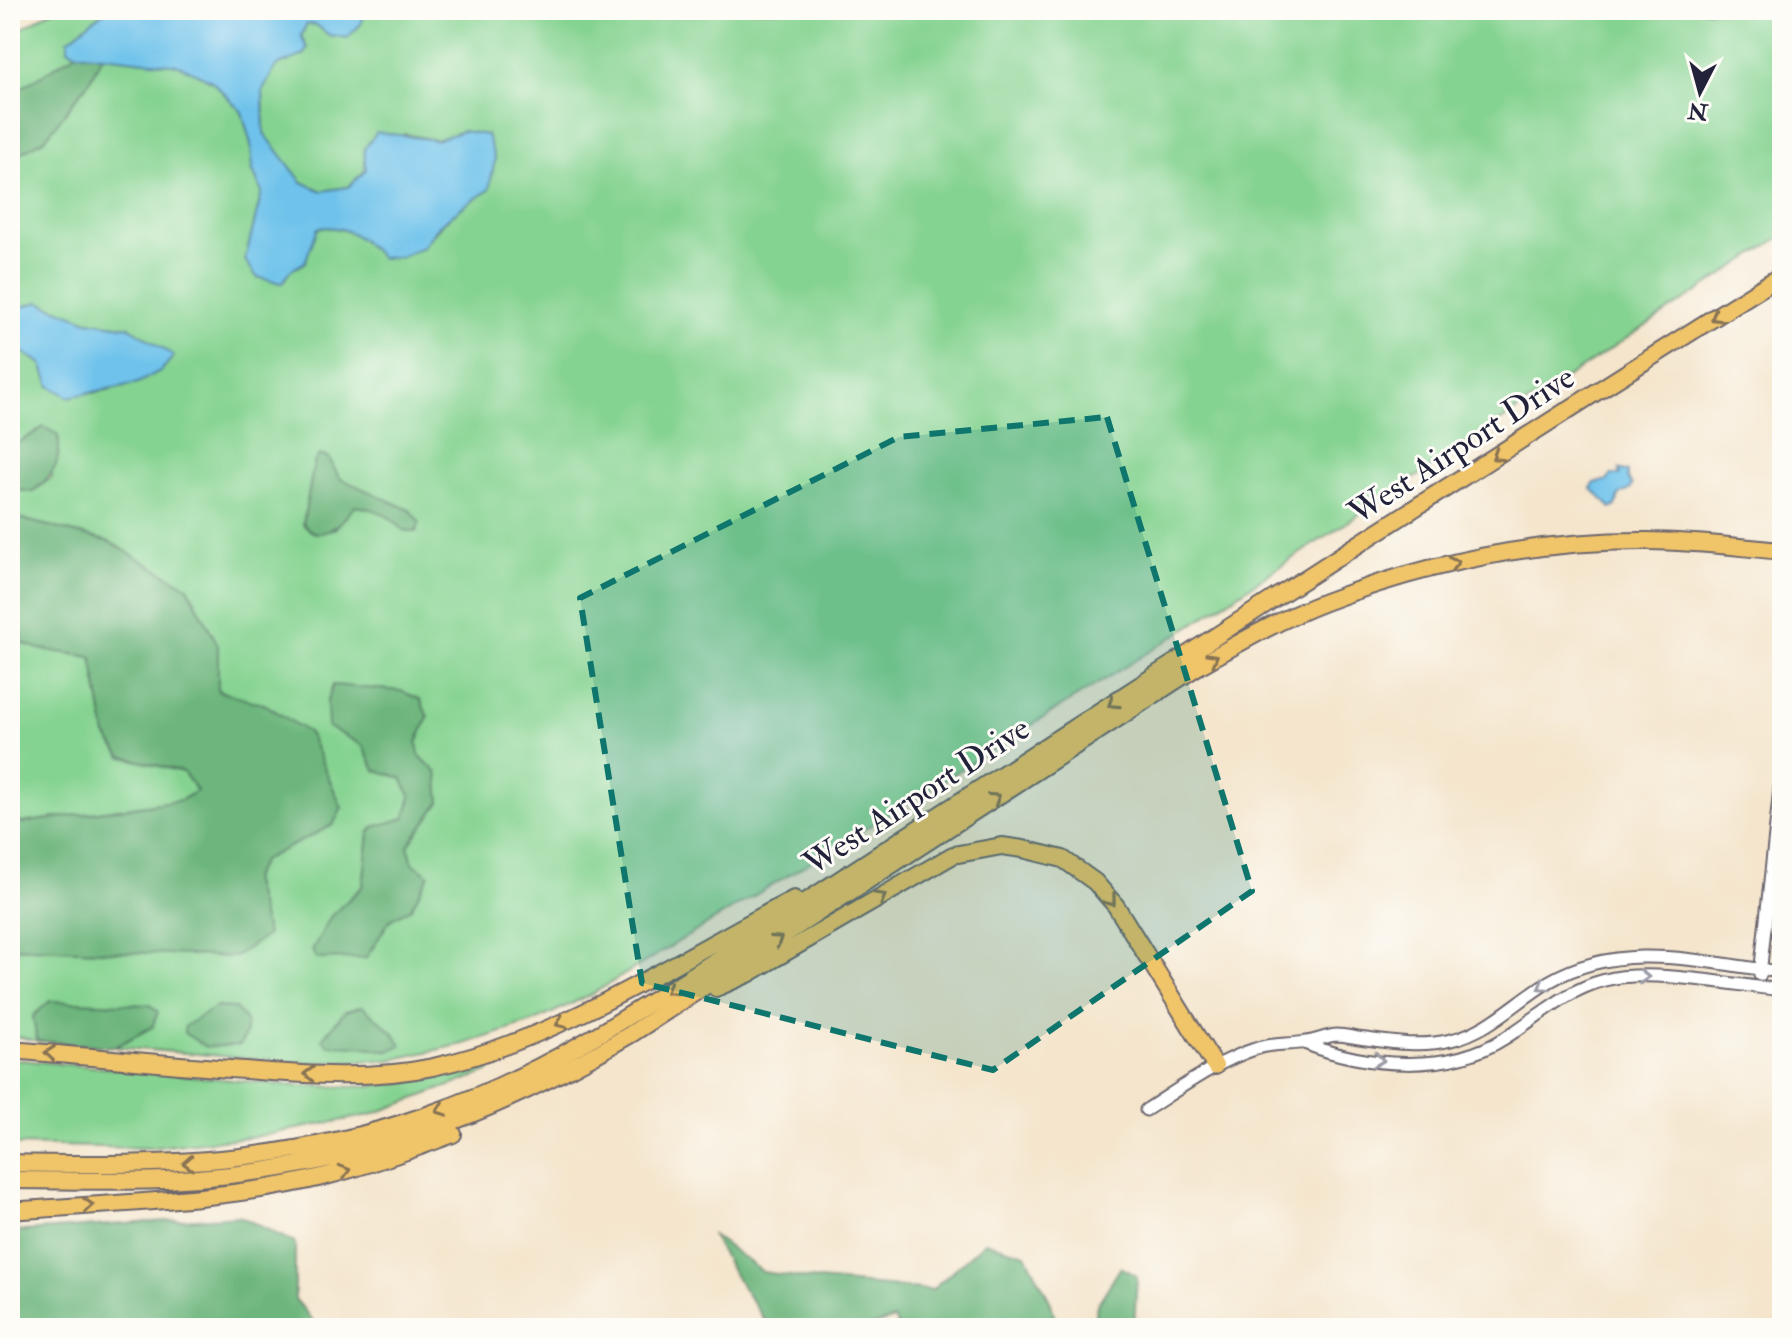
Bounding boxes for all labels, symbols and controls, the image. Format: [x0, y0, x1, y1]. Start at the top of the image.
north arrow [1660, 52, 1740, 132]
text: N [1686, 96, 1710, 126]
one-way arrow [1710, 307, 1725, 322]
street label: West Airport Drive [1340, 356, 1583, 535]
one-way arrow [1491, 447, 1505, 462]
one-way arrow [1447, 555, 1461, 572]
one-way arrow [1205, 652, 1220, 667]
one-way arrow [1108, 694, 1122, 709]
street label: West Airport Drive [795, 707, 1038, 886]
one-way arrow [986, 793, 1001, 808]
one-way arrow [872, 891, 887, 907]
one-way arrow [1101, 892, 1116, 906]
one-way arrow [768, 934, 782, 949]
one-way arrow [1638, 968, 1651, 985]
one-way arrow [1538, 977, 1552, 992]
one-way arrow [665, 980, 680, 995]
one-way arrow [555, 1014, 569, 1030]
one-way arrow [43, 1045, 56, 1062]
one-way arrow [1372, 1051, 1386, 1068]
one-way arrow [302, 1066, 315, 1083]
one-way arrow [435, 1101, 449, 1117]
one-way arrow [181, 1155, 194, 1172]
one-way arrow [338, 1164, 351, 1180]
one-way arrow [82, 1197, 95, 1214]

